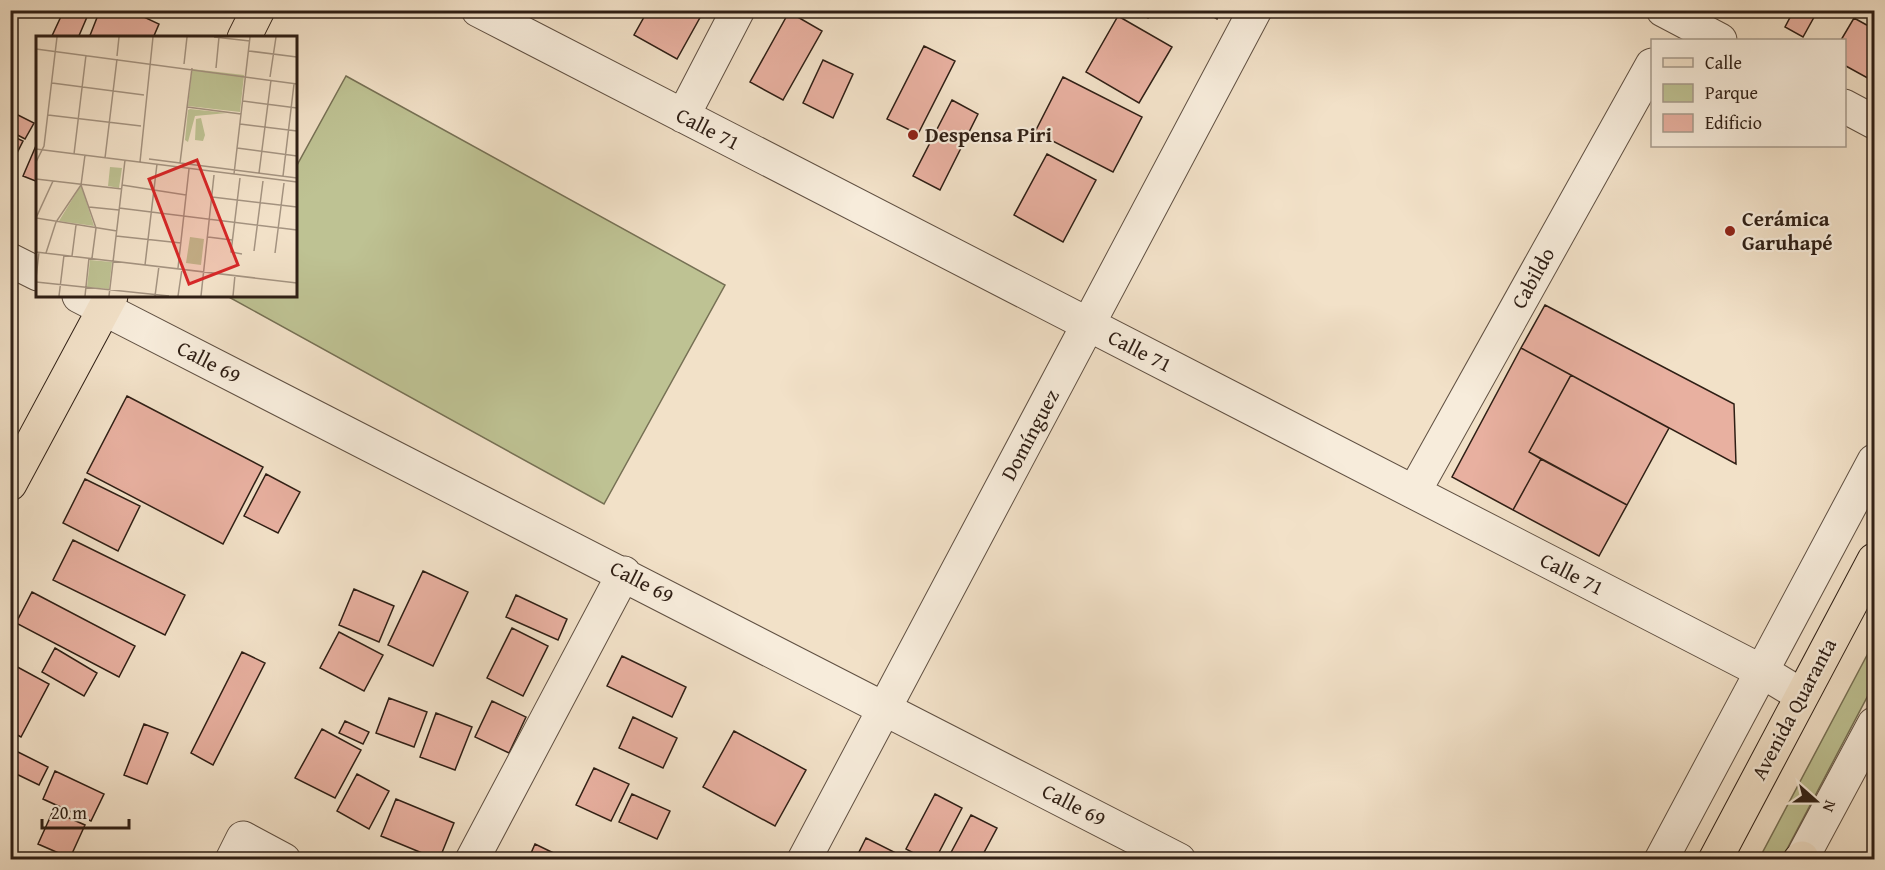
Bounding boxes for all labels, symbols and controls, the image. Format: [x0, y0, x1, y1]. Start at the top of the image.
inset map [36, 36, 297, 297]
legend [1651, 39, 1846, 147]
text: Calle [1705, 49, 1742, 76]
text: Parque [1705, 79, 1758, 106]
street label: Calle 71 [671, 99, 745, 158]
text: Edificio [1705, 109, 1762, 136]
place label: Despensa Piri [925, 119, 1052, 150]
marker: Despensa Piri [906, 128, 920, 142]
place label: Cerámica Garuhapé [1742, 203, 1833, 258]
marker: Cerámica Garuhapé [1723, 224, 1737, 238]
street label: Cabildo [1503, 241, 1562, 314]
street label: Calle 71 [1103, 321, 1177, 380]
street label: Calle 69 [172, 332, 246, 391]
street label: Domínguez [993, 384, 1067, 486]
street label: Calle 71 [1535, 544, 1609, 603]
street label: Calle 69 [605, 552, 679, 611]
street label: Avenida Quaranta [1743, 632, 1844, 785]
north arrow [1786, 771, 1846, 831]
street label: Calle 69 [1037, 775, 1111, 834]
scale bar [42, 792, 129, 830]
text: N [1817, 797, 1843, 816]
text: 20 m [51, 799, 87, 826]

